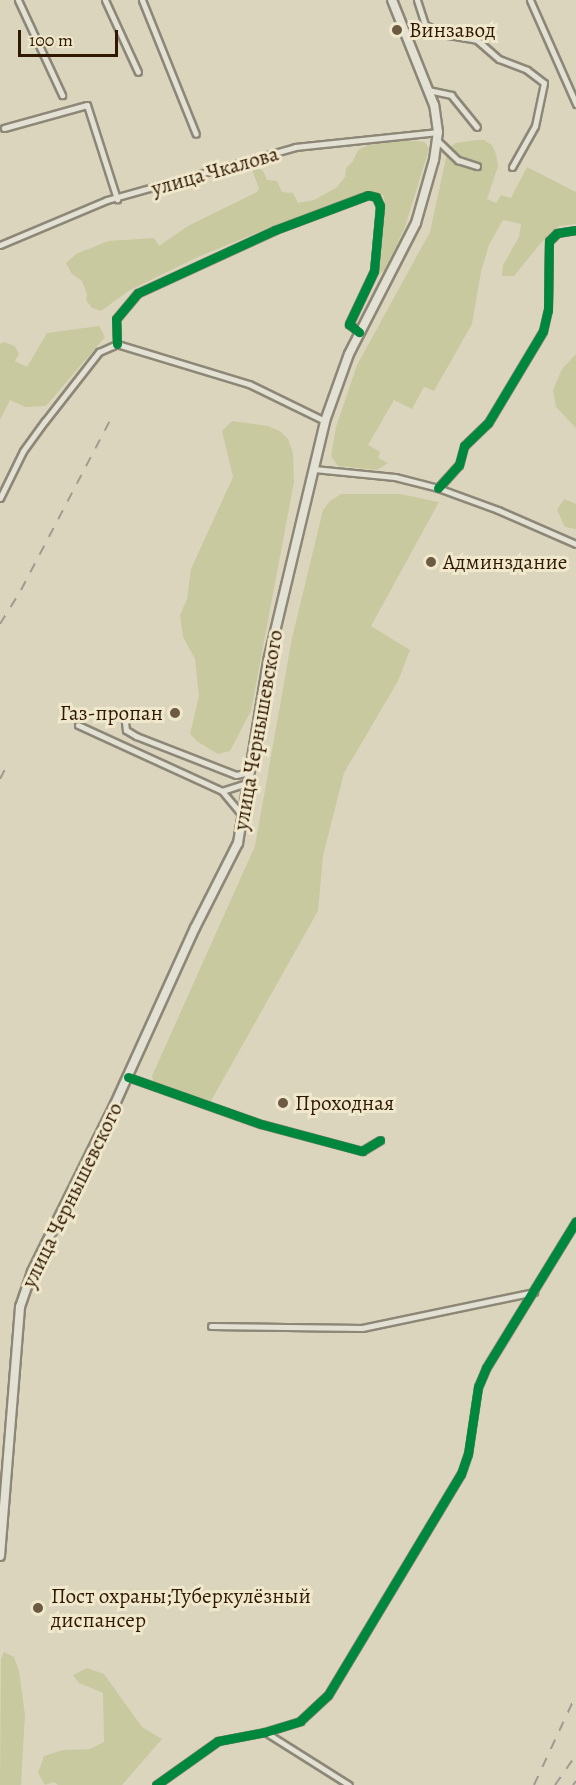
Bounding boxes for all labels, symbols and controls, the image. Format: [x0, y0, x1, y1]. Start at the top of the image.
place label: Винзавод [409, 17, 495, 43]
scale bar [21, 18, 122, 56]
marker: Винзавод [390, 23, 404, 37]
text: 100 m [29, 28, 73, 52]
street label: улица Чкалова [149, 141, 281, 201]
place label: Админздание [443, 549, 567, 575]
marker: Админздание [424, 555, 438, 569]
street label: улица Чернышевского [228, 628, 288, 832]
place label: Газ-пропан [60, 700, 163, 726]
marker: Газ-пропан [168, 706, 182, 720]
place label: Проходная [295, 1090, 394, 1116]
marker: Проходная [276, 1096, 290, 1110]
street label: улица Чернышевского [16, 1098, 128, 1292]
place label: Пост охраны;Туберкулёзный диспансер [51, 1583, 311, 1633]
marker: Пост охраны;Туберкулёзный диспансер [29, 1599, 47, 1617]

